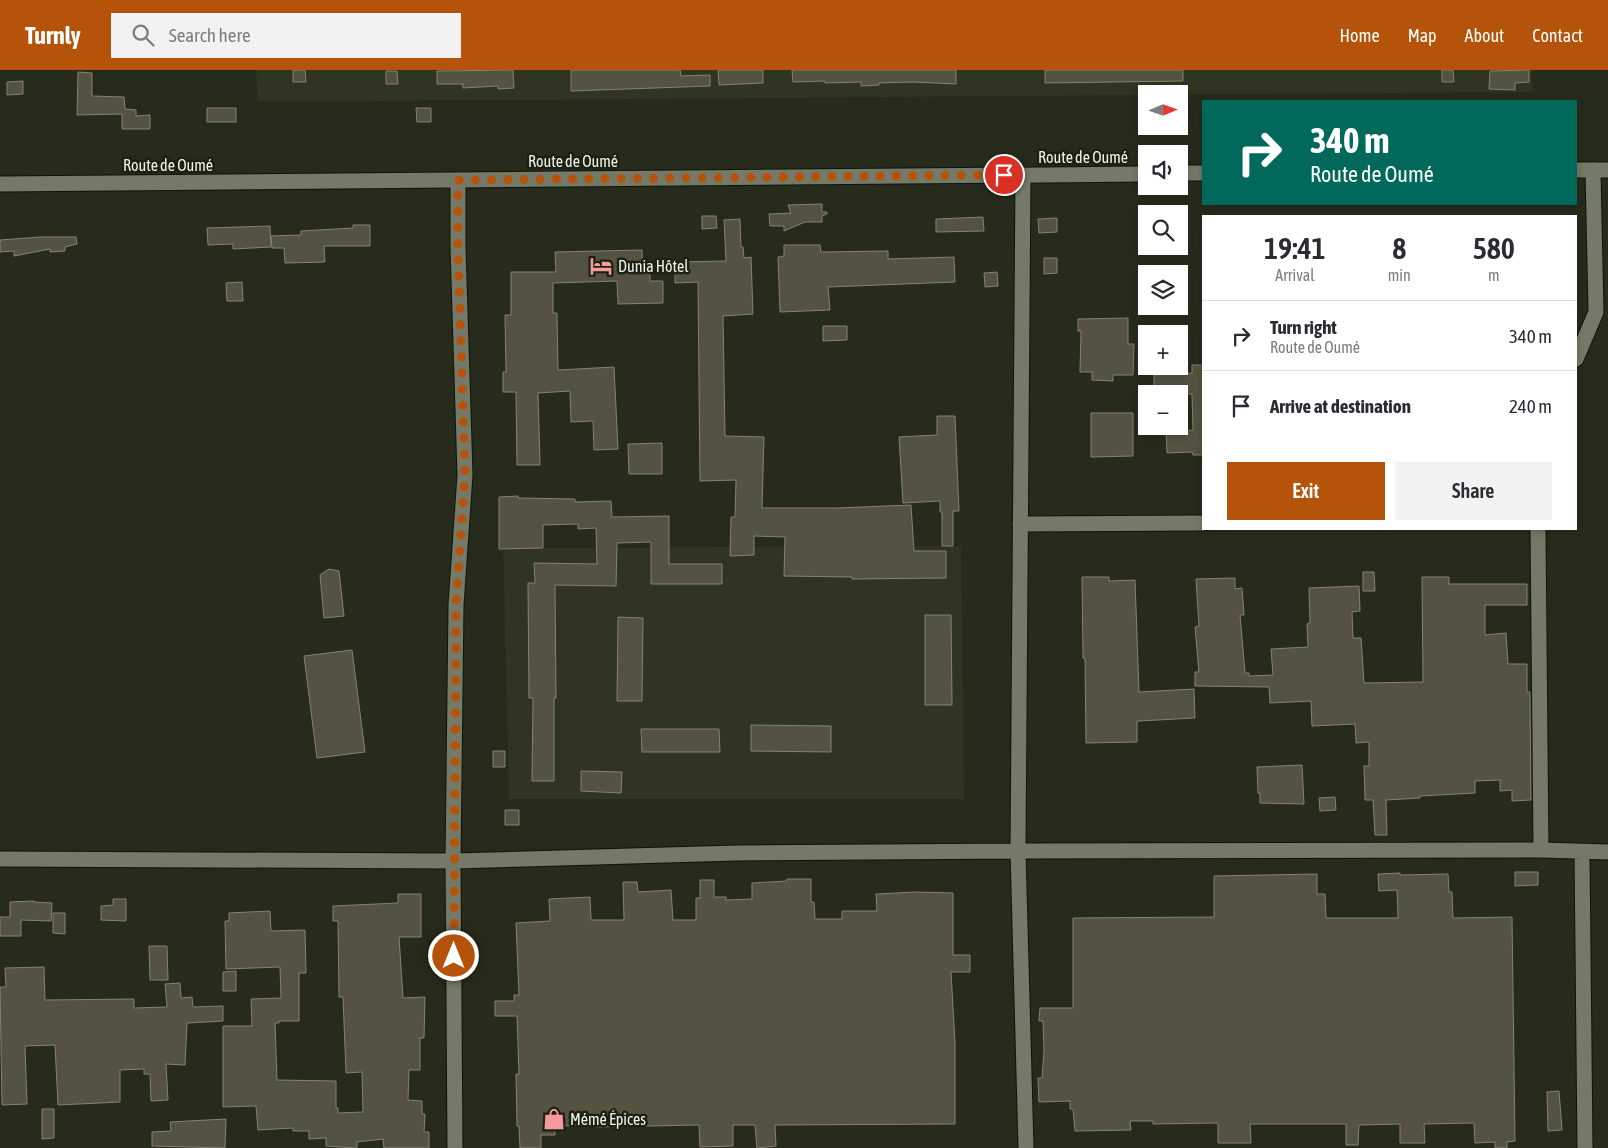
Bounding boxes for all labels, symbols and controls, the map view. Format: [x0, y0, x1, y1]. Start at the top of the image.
search box [111, 13, 461, 58]
icon: search [129, 21, 157, 49]
text: Turnly [25, 22, 81, 49]
text: Search here [169, 24, 251, 46]
text: Home [1340, 25, 1380, 46]
text: Map [1408, 25, 1437, 46]
text: About [1465, 25, 1504, 46]
text: Contact [1532, 25, 1583, 46]
north arrow [1138, 85, 1188, 135]
map controls [1138, 85, 1188, 435]
icon: right [1227, 120, 1292, 185]
text: 340 m [1310, 120, 1389, 160]
button: sound [1138, 145, 1188, 195]
street label: Route de Oumé [1038, 148, 1128, 166]
street label: Route de Oumé [528, 152, 618, 170]
pin [983, 154, 1025, 196]
street label: Route de Oumé [123, 156, 213, 174]
icon: arrive [990, 161, 1018, 189]
text: Route de Oumé [1310, 161, 1434, 187]
button: search [1138, 205, 1188, 255]
text: 19:41 [1264, 231, 1326, 265]
text: 8 [1392, 231, 1406, 265]
text: 580 [1473, 231, 1515, 265]
hotel icon: Dunia Hôtel [588, 253, 614, 279]
place label: Dunia Hôtel [618, 257, 689, 275]
button: layers [1138, 265, 1188, 315]
text: Arrival [1275, 266, 1314, 284]
text: min [1388, 266, 1411, 284]
text: m [1488, 266, 1500, 284]
text: Turn right [1270, 316, 1337, 338]
icon: right [1227, 322, 1255, 350]
button: + [1138, 325, 1188, 375]
text: 340 m [1509, 325, 1552, 347]
text: Route de Oumé [1270, 338, 1360, 356]
button: − [1138, 385, 1188, 435]
icon: arrive [1227, 392, 1255, 420]
text: Arrive at destination [1270, 395, 1411, 417]
text: 240 m [1509, 395, 1552, 417]
button: Exit [1227, 462, 1385, 520]
button: Share [1395, 462, 1552, 520]
position arrow [427, 929, 479, 981]
shop icon: Mémé Épices [541, 1106, 567, 1132]
place label: Mémé Épices [570, 1110, 646, 1129]

